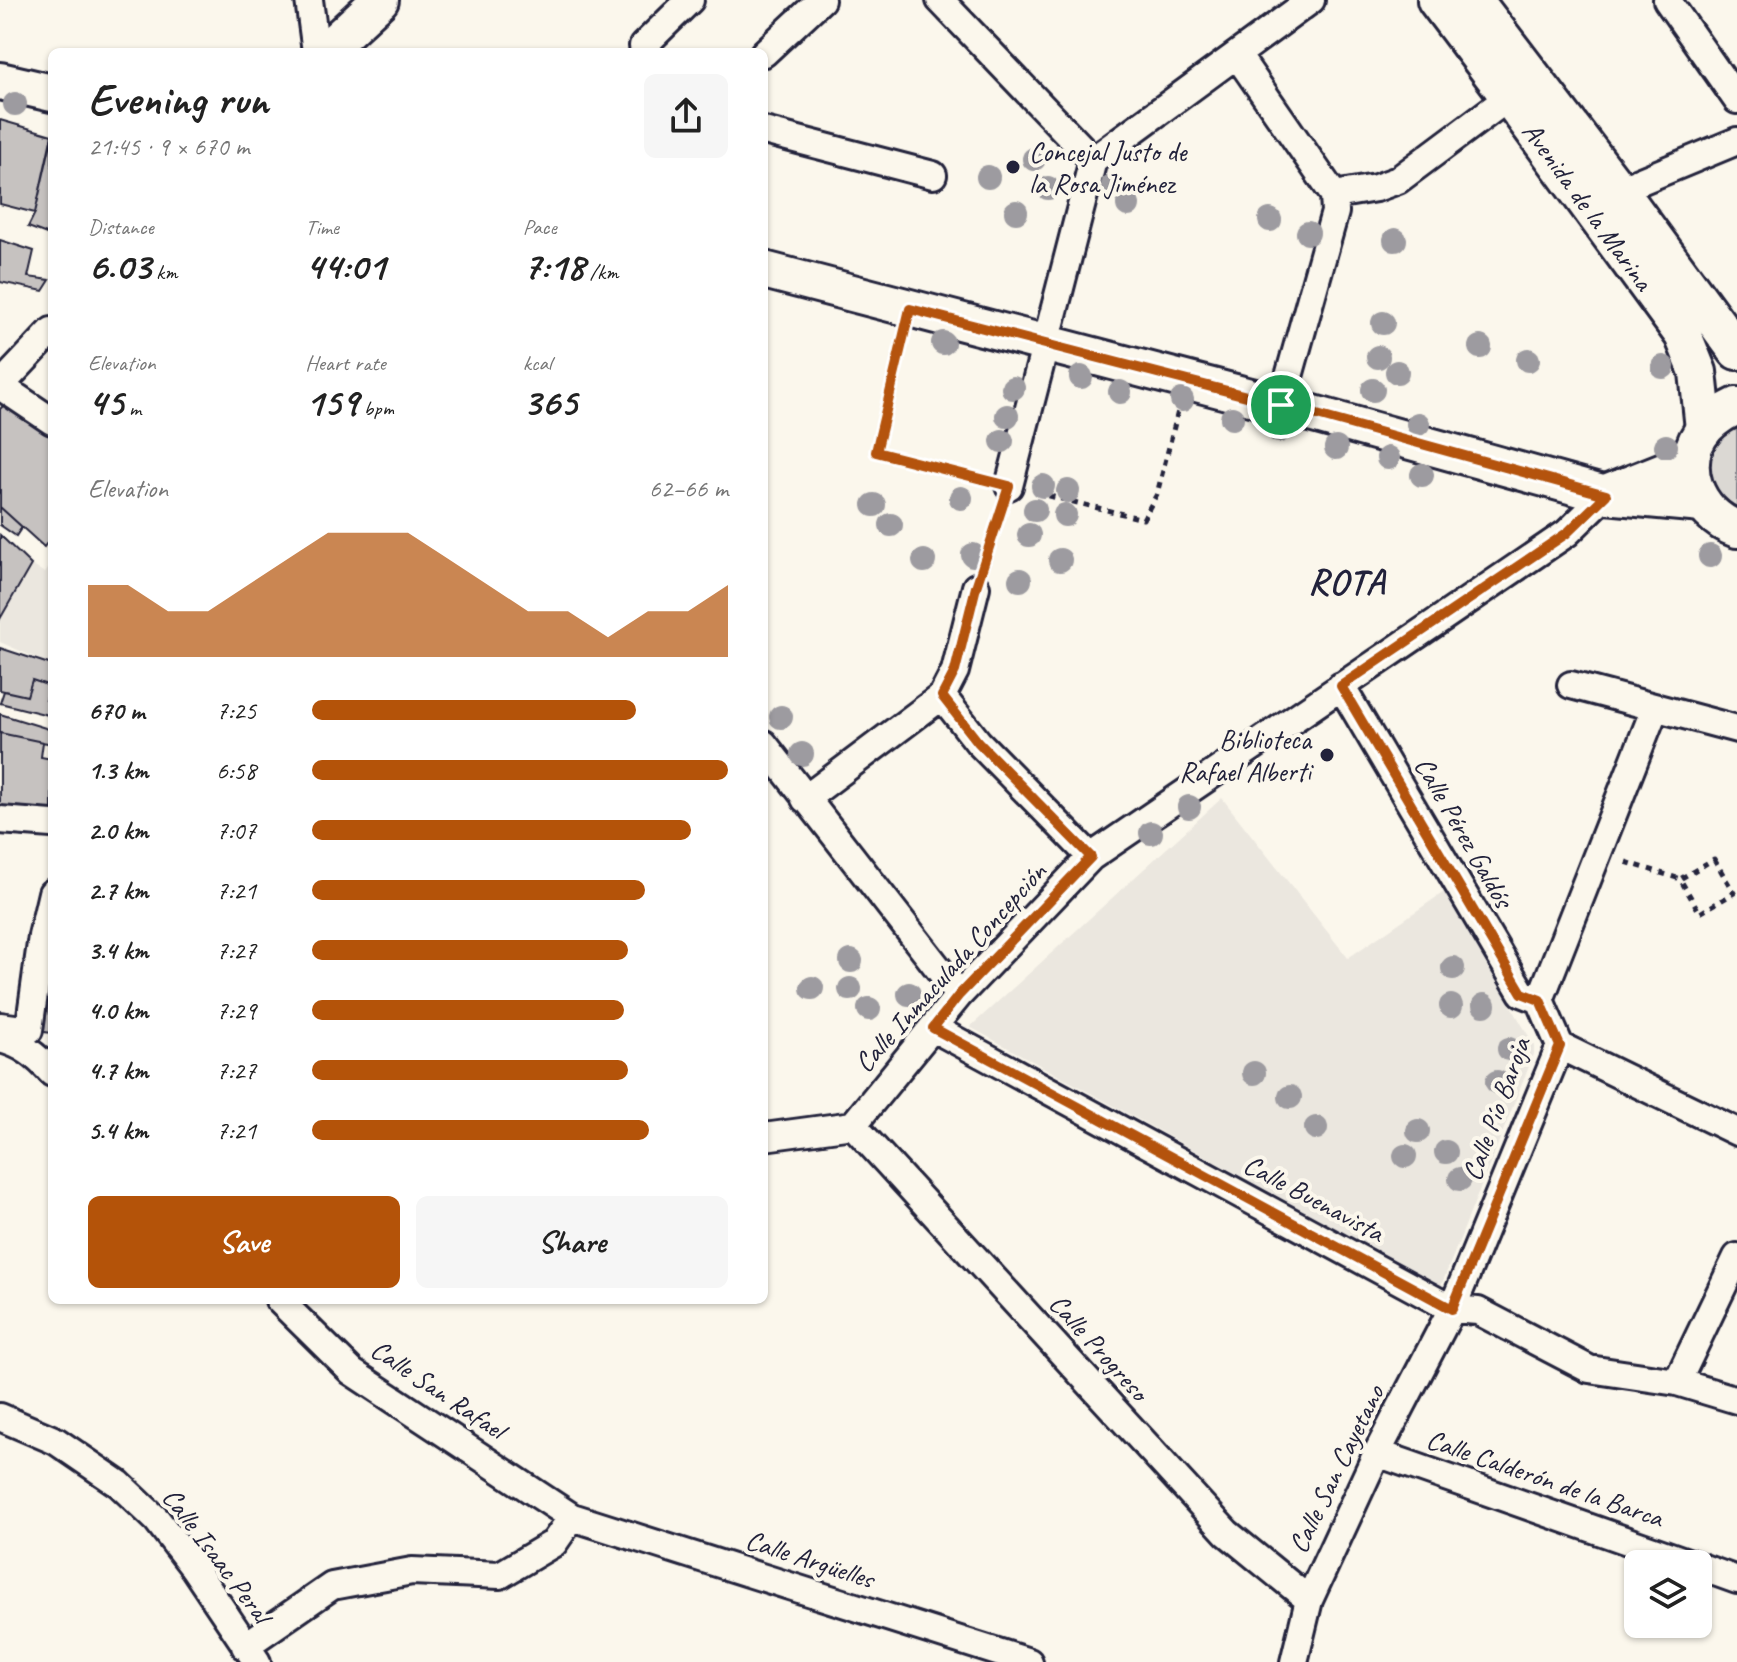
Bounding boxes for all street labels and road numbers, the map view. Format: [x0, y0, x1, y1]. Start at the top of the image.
street label: Avenida de la Marina [1515, 115, 1663, 298]
street label: Calle Pérez Galdós [1407, 751, 1522, 916]
street label: Calle Inmaculada Concepción [846, 854, 1054, 1079]
street label: Calle Pío Baroja [1454, 1031, 1539, 1185]
street label: Calle Buenavista [1238, 1146, 1392, 1250]
street label: Calle Progreso [1042, 1286, 1158, 1410]
street label: Calle San Rafael [364, 1331, 516, 1450]
street label: Calle San Cayetano [1280, 1377, 1393, 1559]
street label: Calle Calderón de la Barca [1422, 1421, 1669, 1535]
street label: Calle Isaac Peral [155, 1480, 282, 1634]
street label: Calle Argüelles [741, 1522, 881, 1597]

